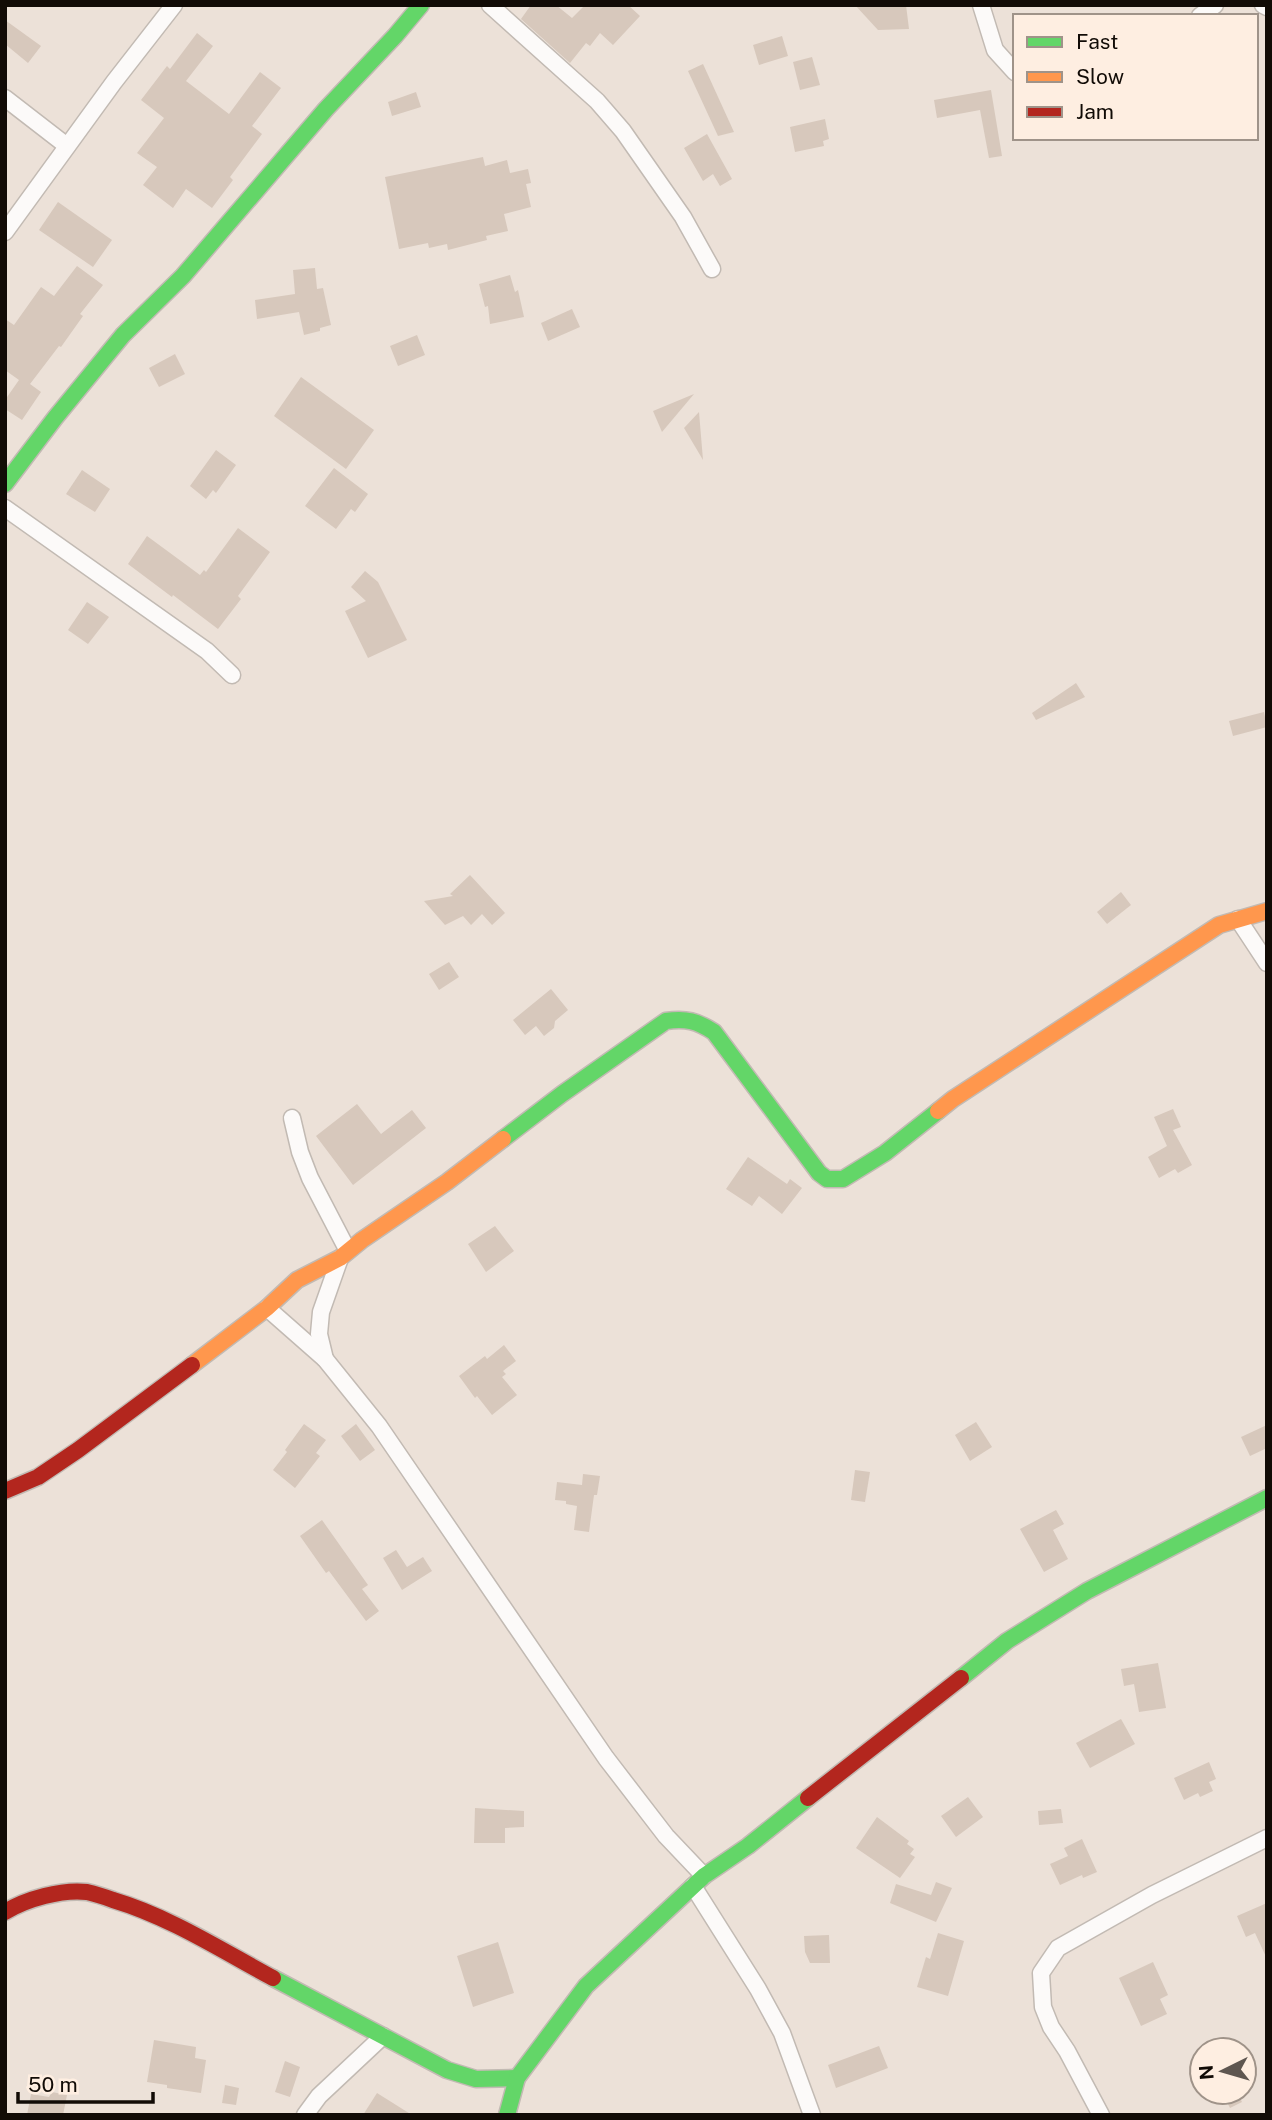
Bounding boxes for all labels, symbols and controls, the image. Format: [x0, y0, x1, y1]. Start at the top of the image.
legend [1013, 14, 1258, 140]
text: Fast [1076, 29, 1118, 54]
text: Slow [1076, 64, 1124, 89]
text: Jam [1076, 99, 1114, 124]
north arrow [1188, 2036, 1258, 2106]
scale bar [18, 2060, 152, 2104]
text: N [1194, 2064, 1218, 2081]
text: 50 m [28, 2072, 78, 2097]

